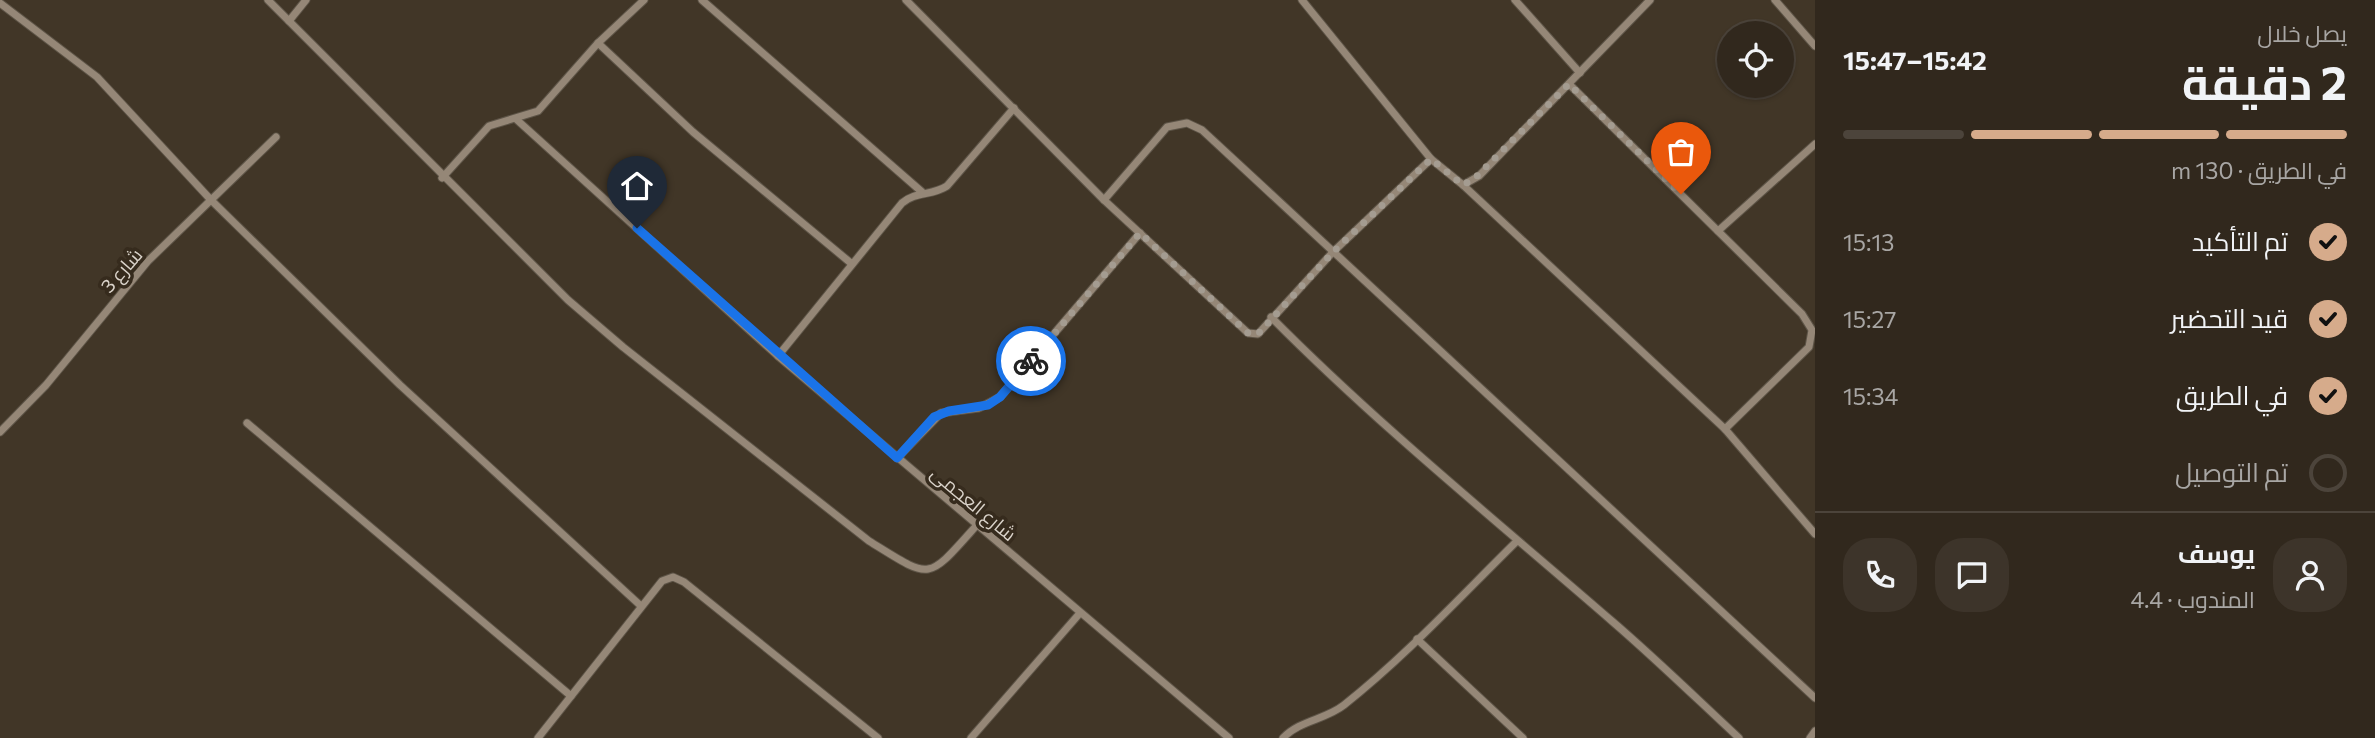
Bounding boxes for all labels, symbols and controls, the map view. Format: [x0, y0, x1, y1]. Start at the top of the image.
text: يصل خلال [2257, 19, 2347, 47]
map controls [1717, 21, 1794, 98]
button: locate [1717, 21, 1794, 98]
text: 15:42–15:47 [1843, 44, 1987, 75]
text: 2 دقيقة [2182, 53, 2347, 109]
pin [1651, 122, 1711, 194]
icon: bag [1662, 133, 1700, 171]
pin [607, 156, 667, 228]
text: في الطريق · 130 m [2171, 156, 2347, 184]
icon: home [618, 167, 656, 205]
icon: check [2309, 223, 2347, 261]
text: تم التأكيد [2192, 225, 2288, 256]
text: 15:13 [1843, 228, 1894, 256]
street label: شارع 3 [95, 243, 149, 299]
icon: check [2309, 300, 2347, 338]
text: قيد التحضير [2171, 302, 2288, 333]
text: 15:27 [1843, 305, 1896, 333]
courier [996, 326, 1066, 396]
icon: bike [1012, 342, 1050, 380]
icon: check [2309, 377, 2347, 415]
text: في الطريق [2176, 379, 2288, 410]
text: 15:34 [1843, 382, 1898, 410]
text: تم التوصيل [2175, 456, 2288, 487]
street label: شارع العجمى [925, 461, 1021, 548]
text: يوسف [2178, 537, 2255, 568]
button: phone [1843, 538, 1917, 612]
button: chat [1935, 538, 2009, 612]
button: person [2273, 538, 2347, 612]
text: المندوب · 4.4 [2130, 585, 2255, 613]

